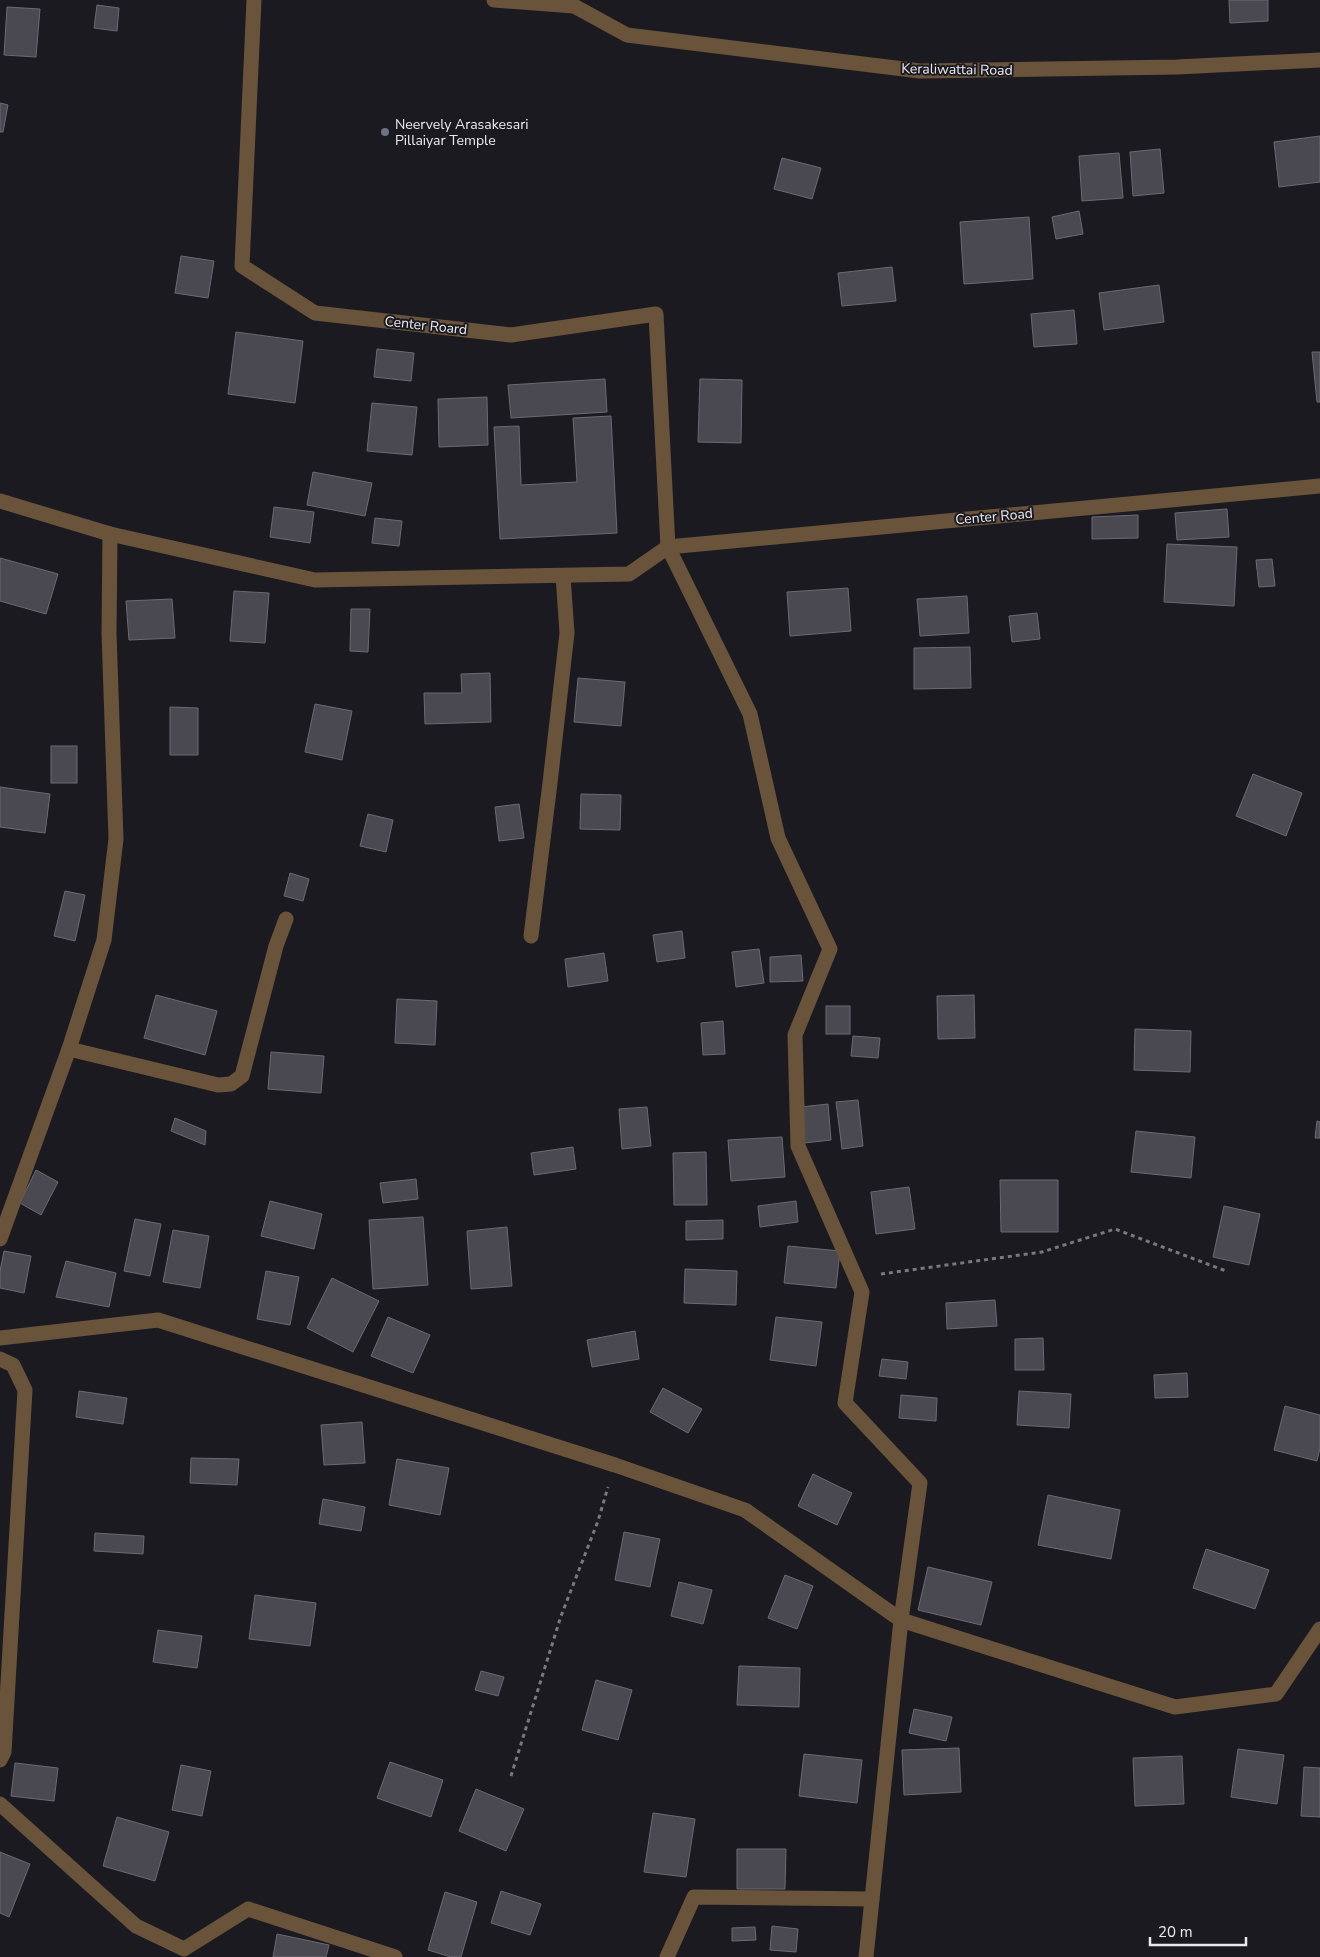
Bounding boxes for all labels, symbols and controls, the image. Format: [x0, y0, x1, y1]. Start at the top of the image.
street label: Keraliwattai Road [901, 59, 1013, 80]
place label: Neervely Arasakesari Pillaiyar Temple [395, 115, 528, 150]
marker: Neervely Arasakesari Pillaiyar Temple [379, 126, 391, 138]
street label: Center Roard [384, 312, 468, 339]
street label: Center Road [954, 504, 1034, 529]
scale bar [1150, 1914, 1246, 1946]
text: 20 m [1158, 1922, 1193, 1942]

